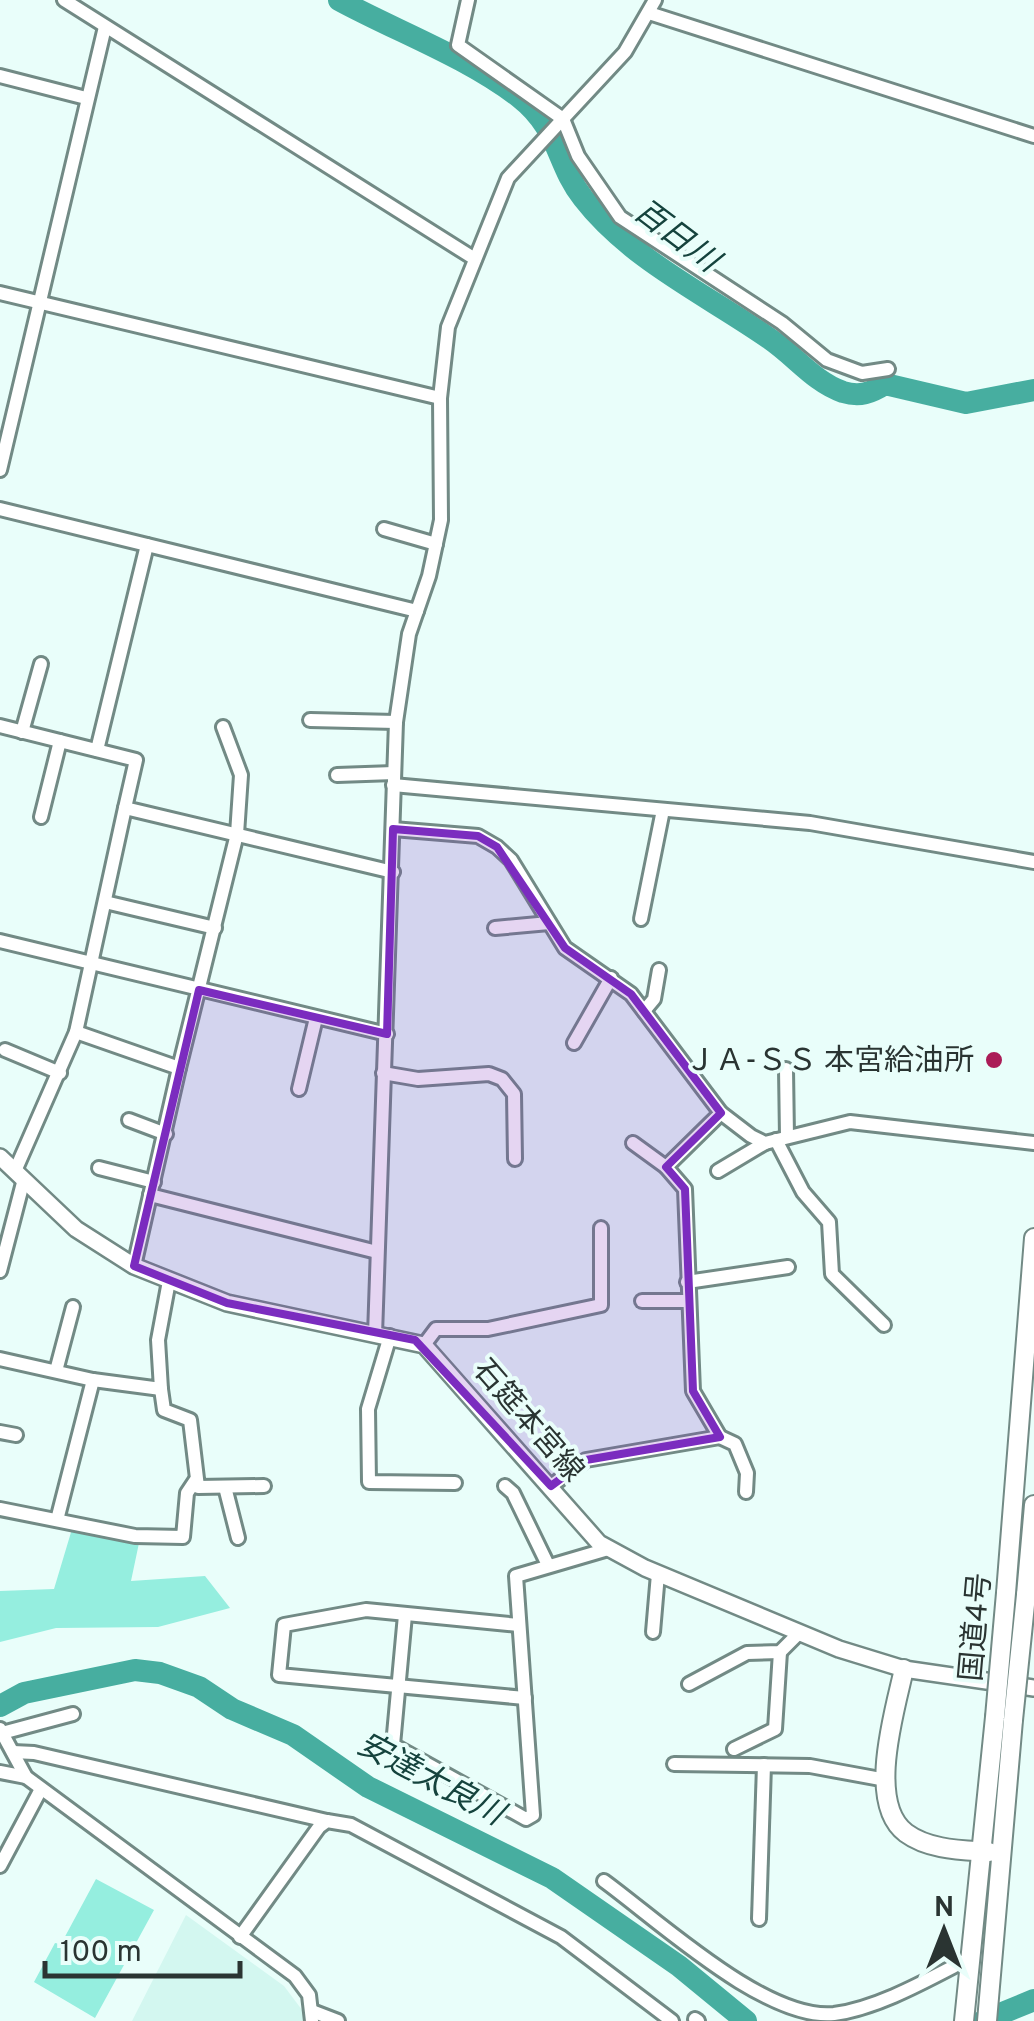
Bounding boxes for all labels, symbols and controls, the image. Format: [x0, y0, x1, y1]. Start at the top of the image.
water label: 百日川 [625, 193, 728, 284]
place label: ＪＡ-ＳＳ 本宮給油所 [685, 1044, 974, 1081]
marker: ＪＡ-ＳＳ 本宮給油所 [983, 1049, 1005, 1071]
street label: 石筵本宮線 [464, 1353, 590, 1490]
street label: 国道4号 [954, 1571, 1001, 1683]
water label: 安達太良川 [350, 1725, 512, 1837]
north arrow [894, 1881, 994, 1981]
text: N [934, 1891, 954, 1927]
scale bar [45, 1916, 240, 1978]
text: 100 m [60, 1935, 142, 1972]

